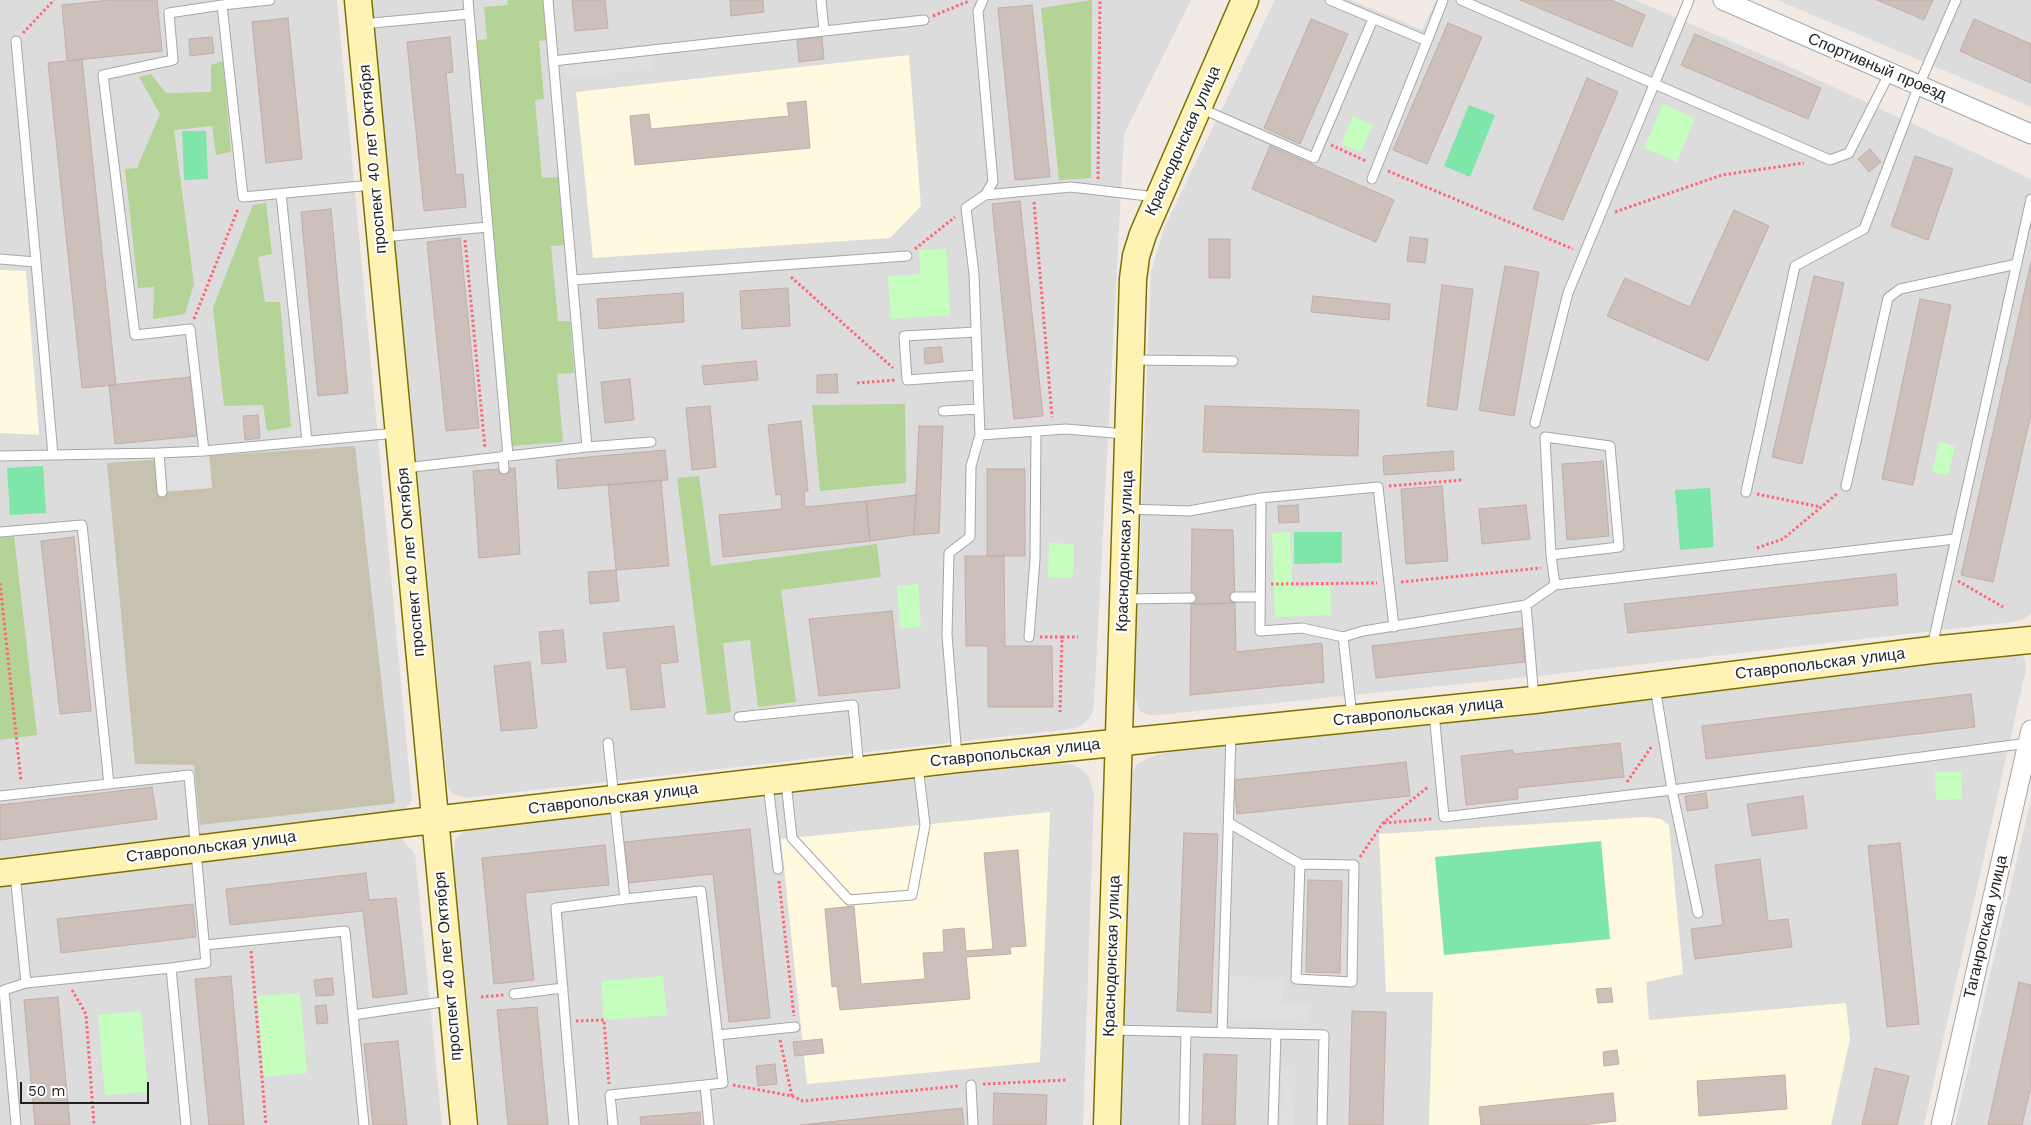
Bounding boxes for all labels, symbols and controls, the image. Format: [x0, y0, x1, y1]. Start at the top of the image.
street label: Спортивный проезд [1805, 29, 1949, 105]
street label: Краснодонская улица [1141, 63, 1225, 219]
street label: проспект 40 лет Октября [355, 64, 391, 254]
street label: проспект 40 лет Октября [393, 467, 429, 657]
street label: Краснодонская улица [1113, 470, 1137, 632]
street label: Ставропольская улица [1734, 644, 1906, 684]
street label: Ставропольская улица [1332, 694, 1504, 730]
street label: Ставропольская улица [929, 735, 1101, 771]
street label: Ставропольская улица [527, 779, 699, 819]
street label: Ставропольская улица [125, 827, 297, 867]
street label: Таганрогская улица [1960, 853, 2012, 1001]
street label: проспект 40 лет Октября [430, 871, 466, 1061]
street label: Краснодонская улица [1100, 875, 1124, 1037]
scale bar [22, 1072, 151, 1104]
text: 50 m [28, 1082, 65, 1100]

